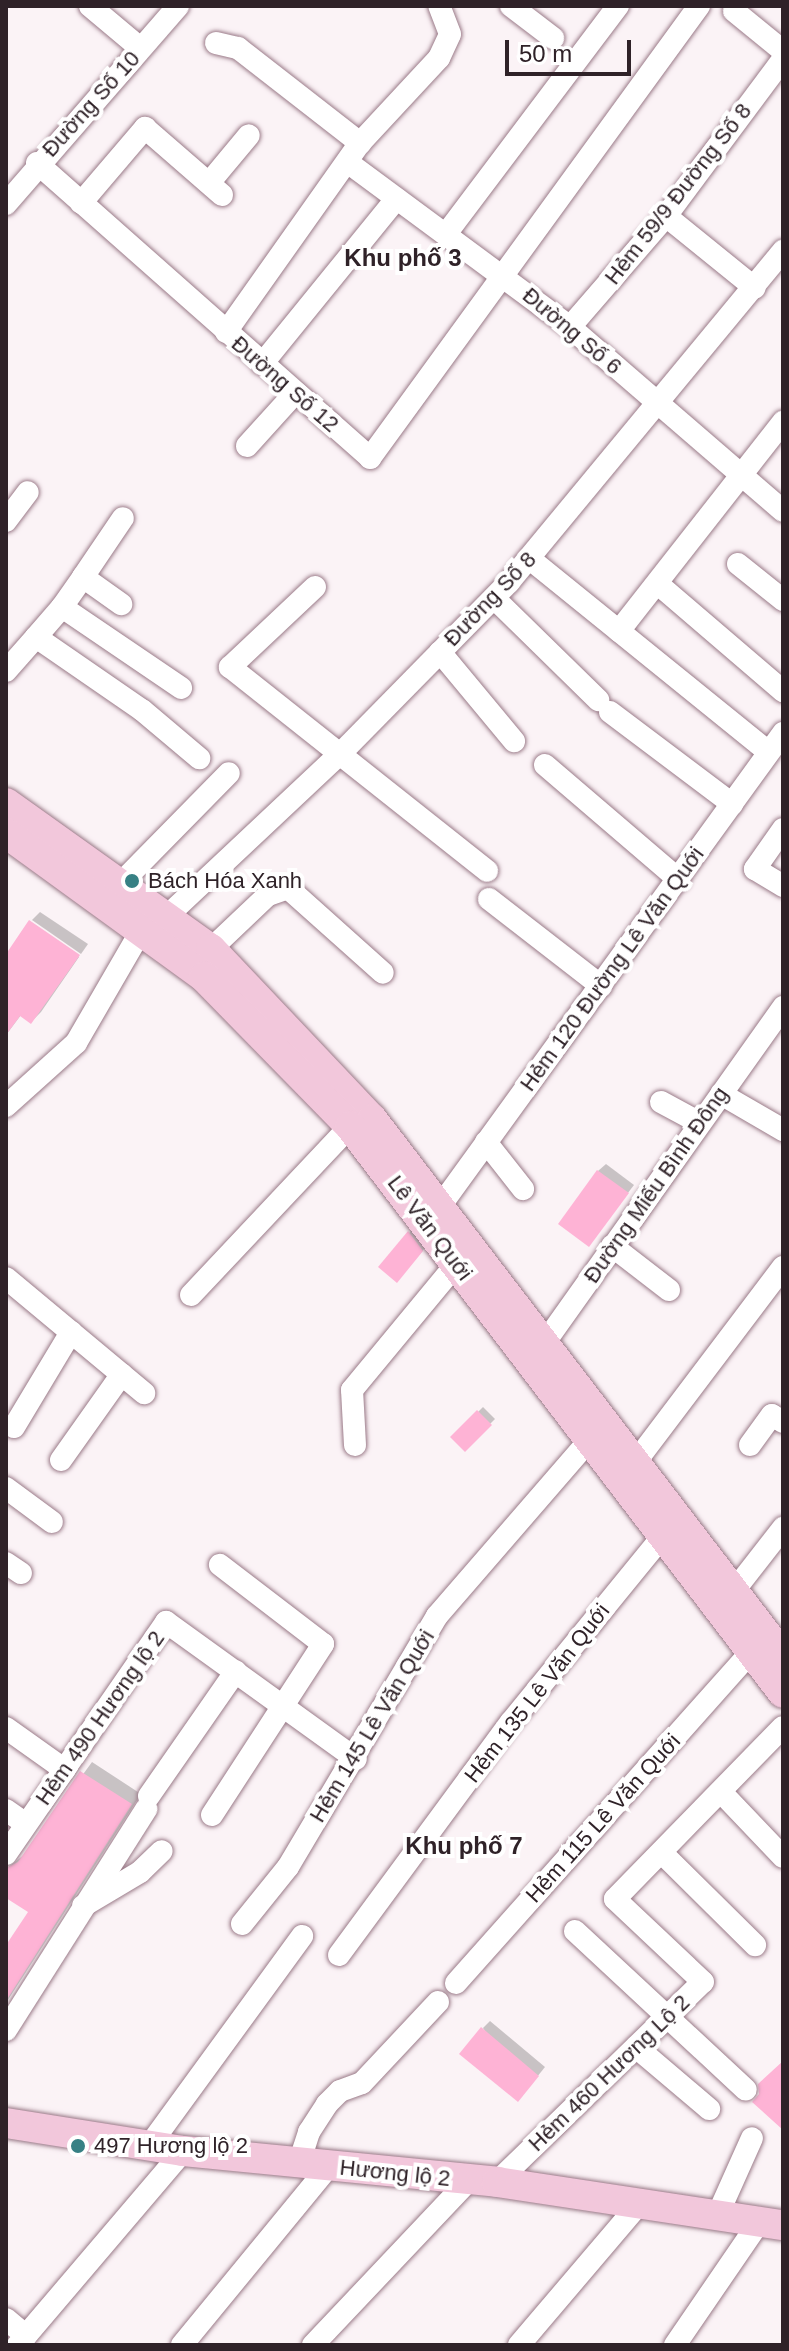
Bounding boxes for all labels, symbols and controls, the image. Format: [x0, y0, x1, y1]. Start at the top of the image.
scale bar [509, 24, 635, 74]
text: 50 m [519, 40, 572, 67]
street label: Đường Số 10 [37, 46, 145, 162]
street label: Hẻm 59/9 Đường Số 8 [599, 98, 757, 290]
district label: Khu phố 3 [344, 244, 462, 272]
street label: Đường Số 6 [517, 282, 627, 380]
street label: Đường Số 12 [226, 330, 344, 438]
street label: Đường Số 8 [439, 546, 541, 652]
street label: Hẻm 120 Đường Lê Văn Quới [514, 842, 710, 1096]
place label: Bách Hóa Xanh [148, 868, 302, 894]
marker: Bách Hóa Xanh [123, 872, 141, 890]
street label: Đường Miếu Bình Đông [578, 1082, 734, 1288]
street label: Lê Văn Quới [382, 1170, 478, 1286]
street label: Hẻm 135 Lê Văn Quới [459, 1598, 615, 1788]
street label: Hẻm 145 Lê Văn Quới [304, 1625, 440, 1827]
street label: Hẻm 490 Hương lộ 2 [30, 1626, 170, 1810]
street label: Hẻm 115 Lê Văn Quới [520, 1728, 686, 1908]
district label: Khu phố 7 [405, 1832, 523, 1860]
street label: Hẻm 460 Hương Lộ 2 [523, 1989, 695, 2157]
place label: 497 Hương lộ 2 [94, 2133, 248, 2159]
marker: 497 Hương lộ 2 [69, 2137, 87, 2155]
street label: Hương lộ 2 [338, 2154, 452, 2192]

